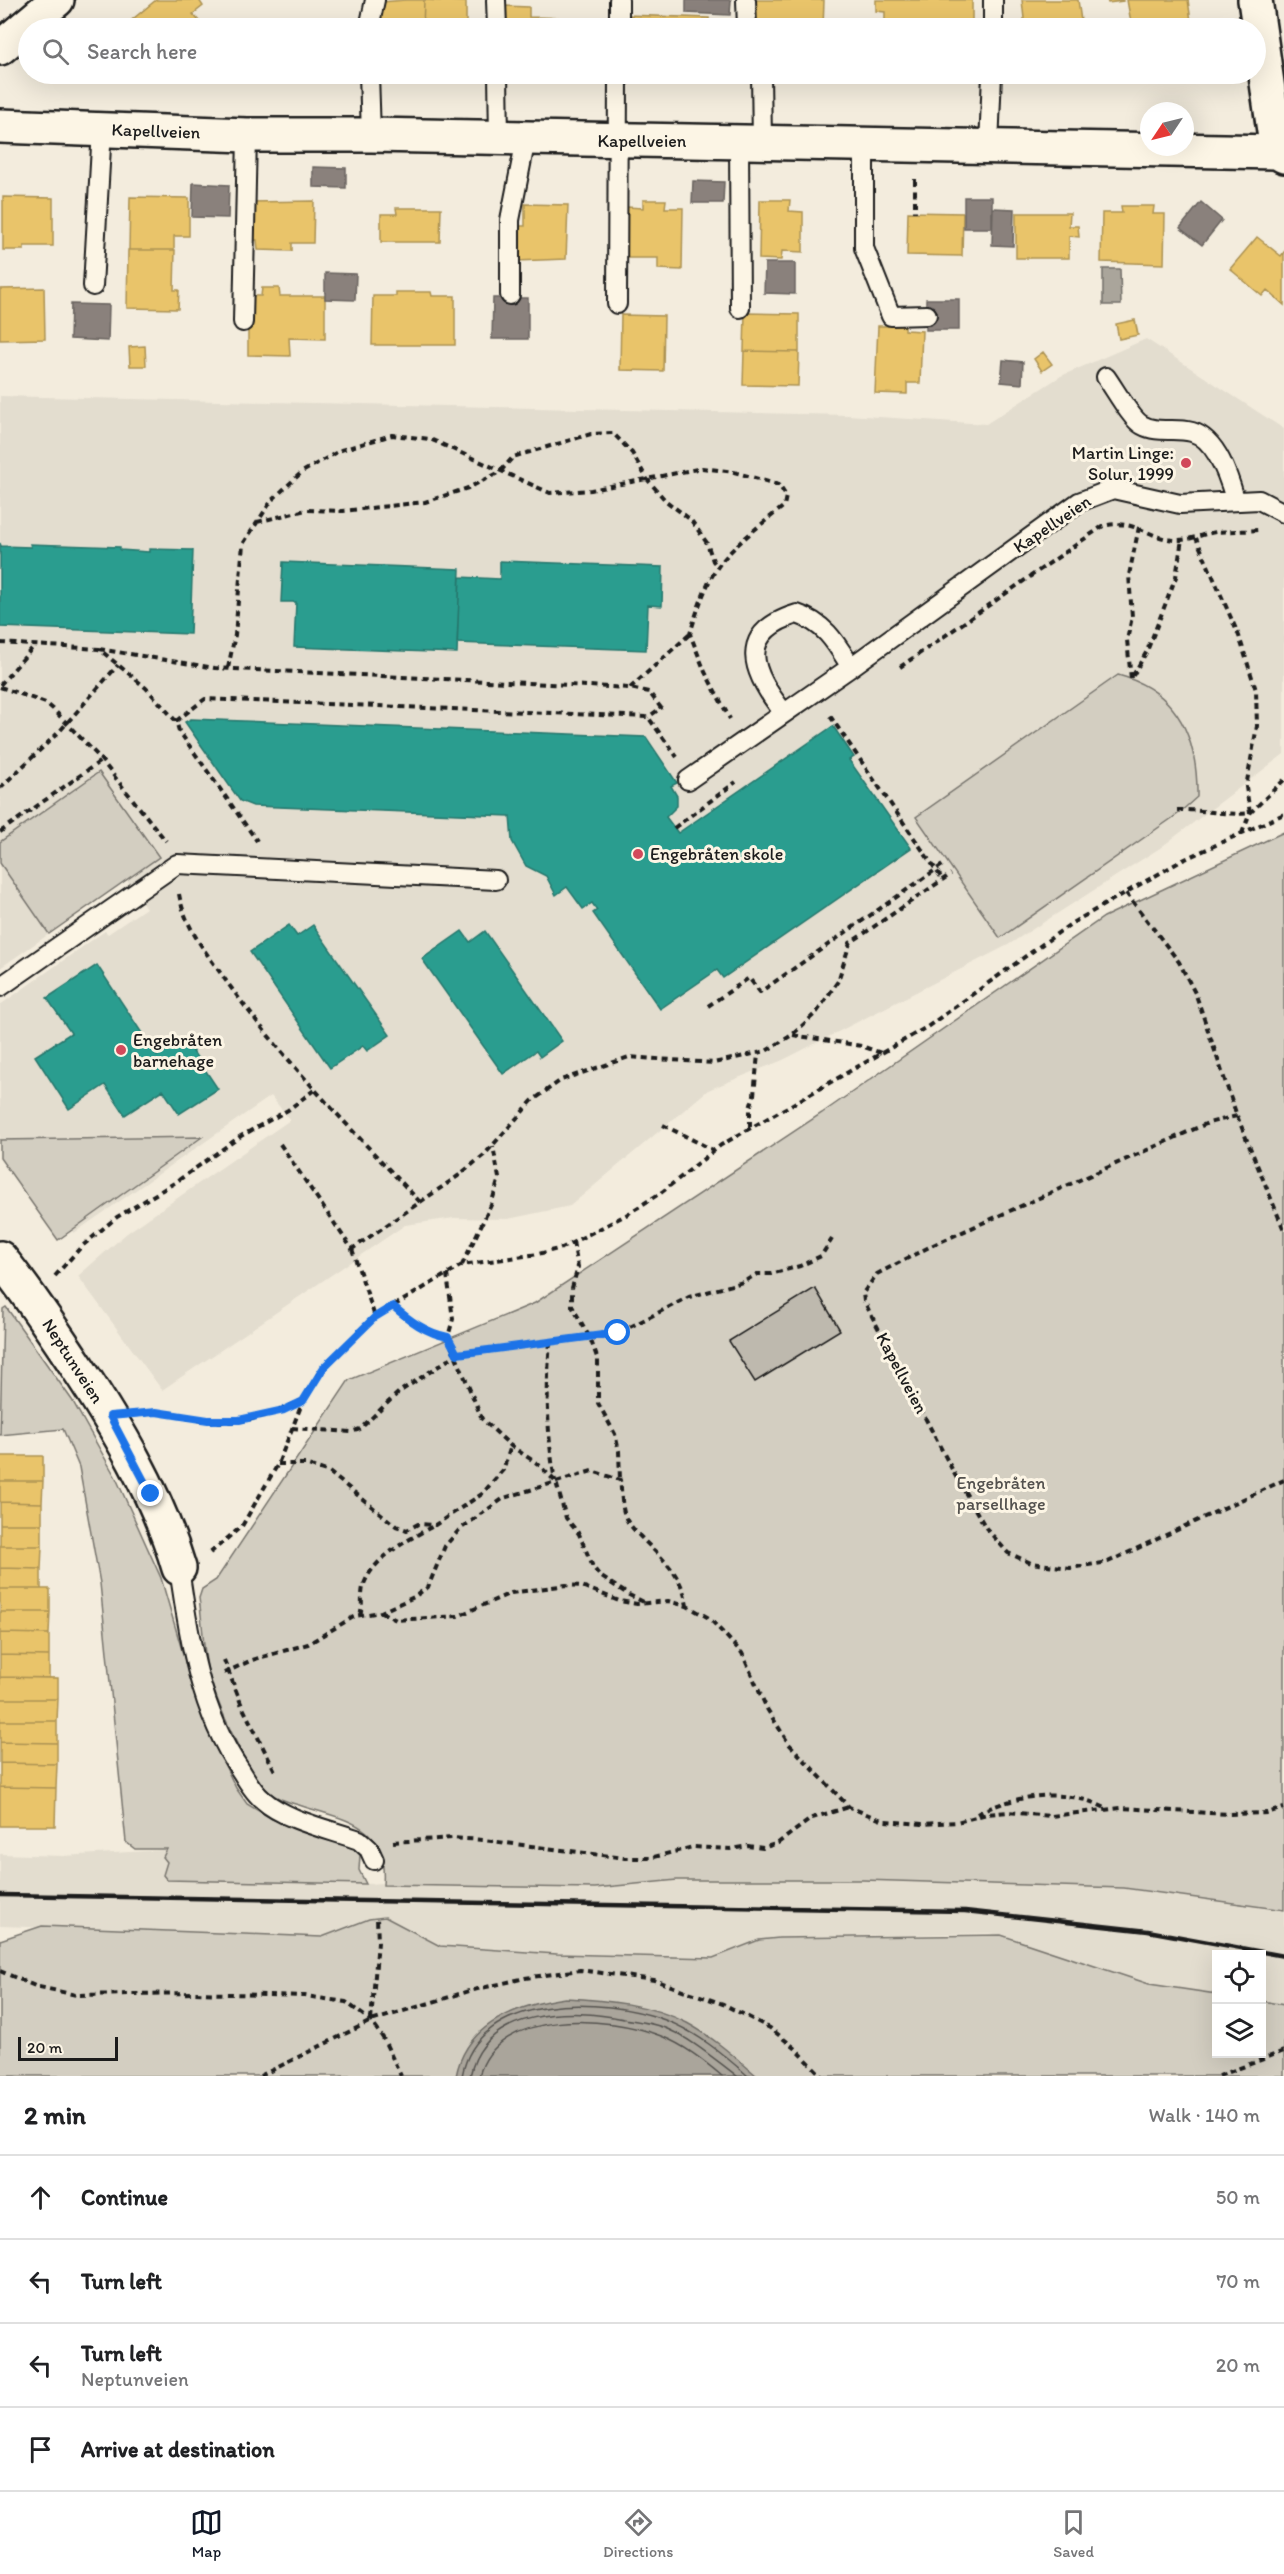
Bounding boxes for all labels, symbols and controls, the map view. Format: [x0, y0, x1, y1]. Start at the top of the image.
search box [18, 18, 1266, 84]
icon: search [39, 35, 72, 68]
text: Search here [87, 38, 197, 65]
north arrow [1140, 102, 1194, 156]
street label: Kapellveien [111, 118, 201, 144]
street label: Kapellveien [598, 130, 687, 152]
place label: Martin Linge: Solur, 1999 [1072, 442, 1174, 485]
marker: Martin Linge: Solur, 1999 [1179, 456, 1193, 470]
street label: Kapellveien [1009, 490, 1095, 558]
place label: Engebråten skole [650, 843, 783, 865]
marker: Engebråten skole [631, 847, 645, 861]
place label: Engebråten barnehage [133, 1029, 222, 1072]
marker: Engebråten barnehage [114, 1043, 128, 1057]
street label: Neptunveien [37, 1314, 109, 1408]
route start [604, 1319, 630, 1345]
street label: Kapellveien [871, 1329, 933, 1418]
park label: Engebråten parsellhage [956, 1472, 1046, 1515]
route end [137, 1480, 163, 1506]
map controls [1212, 1950, 1266, 2058]
button: locate [1212, 1950, 1266, 2004]
button: layers [1212, 2004, 1266, 2058]
scale bar [18, 2034, 118, 2062]
text: 20 m [27, 2038, 62, 2057]
text: 2 min [24, 2099, 86, 2131]
text: Walk · 140 m [1149, 2103, 1260, 2127]
icon: ahead [24, 2181, 57, 2214]
text: Continue [81, 2184, 168, 2211]
text: 50 m [1216, 2185, 1260, 2209]
icon: left [24, 2265, 57, 2298]
text: Turn left [81, 2268, 162, 2295]
text: 70 m [1216, 2269, 1260, 2293]
text: Turn left [81, 2340, 162, 2367]
icon: left [24, 2349, 57, 2382]
text: 20 m [1216, 2353, 1260, 2377]
text: Neptunveien [81, 2367, 189, 2391]
icon: arrive [24, 2433, 57, 2466]
text: Arrive at destination [81, 2436, 275, 2463]
tab: Map [190, 2506, 223, 2561]
tab: Directions [603, 2506, 673, 2561]
tab: Saved [1053, 2506, 1094, 2561]

